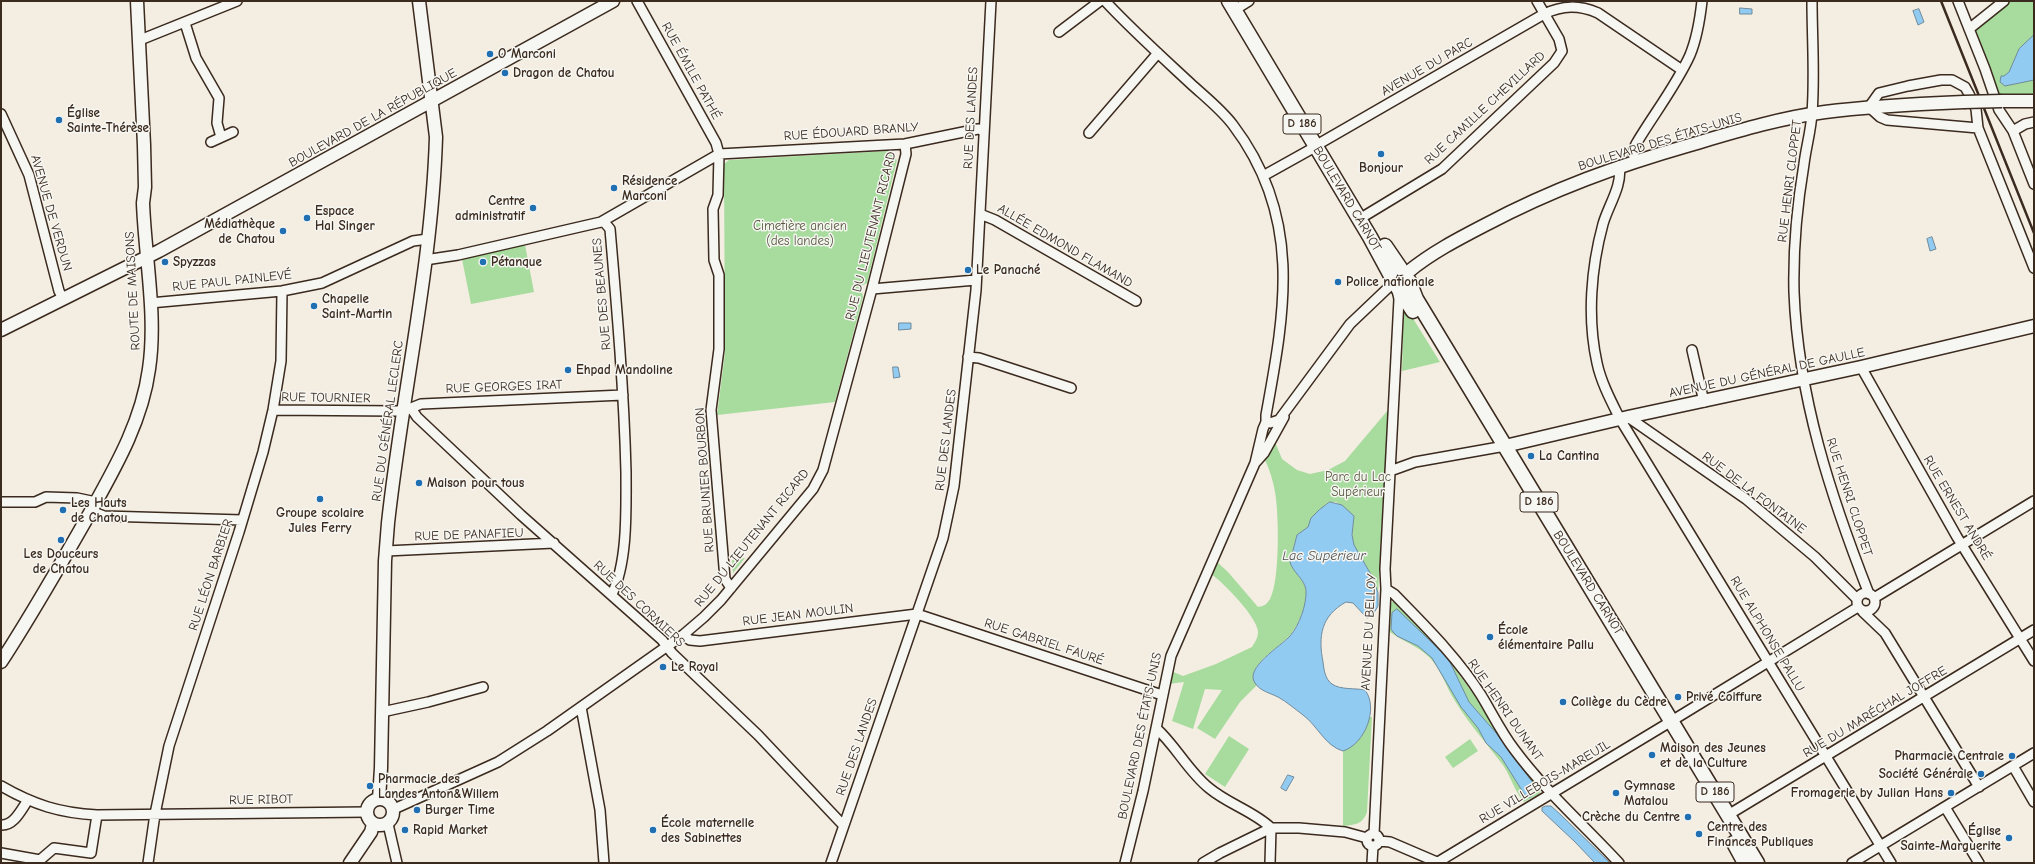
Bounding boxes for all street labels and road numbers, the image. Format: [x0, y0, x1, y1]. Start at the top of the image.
street label: RUE ÉMILE PATHÉ [658, 20, 724, 122]
street label: AVENUE DU PARC [1378, 34, 1476, 100]
street label: RUE CAMILLE CHEVILLARD [1421, 48, 1549, 168]
street label: BOULEVARD DE LA RÉPUBLIQUE [286, 65, 460, 171]
street label: RUE DES LANDES [961, 67, 981, 169]
street label: BOULEVARD DES ÉTATS-UNIS [1576, 110, 1744, 174]
road number: D 186 [1283, 114, 1321, 134]
street label: RUE HENRI CLOPPET [1775, 119, 1805, 243]
street label: RUE ÉDOUARD BRANLY [783, 120, 919, 144]
street label: BOULEVARD CARNOT [1309, 144, 1385, 254]
street label: RUE DU LIEUTENANT RICARD [842, 150, 900, 322]
street label: AVENUE DE VERDUN [27, 153, 75, 273]
street label: ALLÉE EDMOND FLAMAND [995, 201, 1135, 291]
street label: ROUTE DE MAISONS [122, 231, 144, 351]
street label: RUE DES BEAUNES [589, 237, 615, 351]
street label: RUE PAUL PAINLEVÉ [171, 267, 293, 295]
street label: RUE DU GÉNÉRAL LECLERC [369, 340, 407, 502]
street label: AVENUE DU GÉNÉRAL DE GAULLE [1668, 345, 1866, 401]
street label: RUE GEORGES IRAT [445, 377, 563, 397]
street label: RUE DES LANDES [932, 388, 960, 492]
street label: RUE TOURNIER [281, 389, 371, 407]
street label: RUE BRUNIER BOURBON [692, 407, 718, 553]
street label: RUE HENRI CLOPPET [1822, 436, 1876, 558]
street label: RUE DE LA FONTAINE [1699, 449, 1809, 537]
street label: RUE ERNEST ANDRÉ [1920, 453, 1994, 563]
street label: RUE DU LIEUTENANT RICARD [691, 466, 813, 610]
road number: D 186 [1520, 492, 1558, 512]
street label: RUE LÉON BARBIER [186, 517, 236, 633]
street label: RUE DE PANAFIEU [414, 525, 524, 545]
street label: BOULEVARD CARNOT [1550, 528, 1626, 638]
street label: RUE DES CORMIERS [590, 558, 688, 650]
street label: AVENUE DU BELLOY [1358, 573, 1380, 691]
street label: RUE ALPHONSE PALLU [1726, 573, 1808, 695]
street label: RUE JEAN MOULIN [742, 600, 854, 630]
street label: RUE GABRIEL FAURÉ [982, 615, 1106, 669]
street label: BOULEVARD DES ÉTATS-UNIS [1115, 651, 1165, 821]
street label: RUE HENRI DUNANT [1464, 656, 1546, 764]
street label: RUE DU MARÉCHAL JOFFRE [1800, 663, 1950, 761]
street label: RUE DES LANDES [833, 696, 881, 798]
street label: RUE VILLEBOIS-MAREUIL [1477, 737, 1613, 827]
road number: D 186 [1696, 782, 1734, 802]
street label: RUE RIBOT [229, 792, 293, 808]

